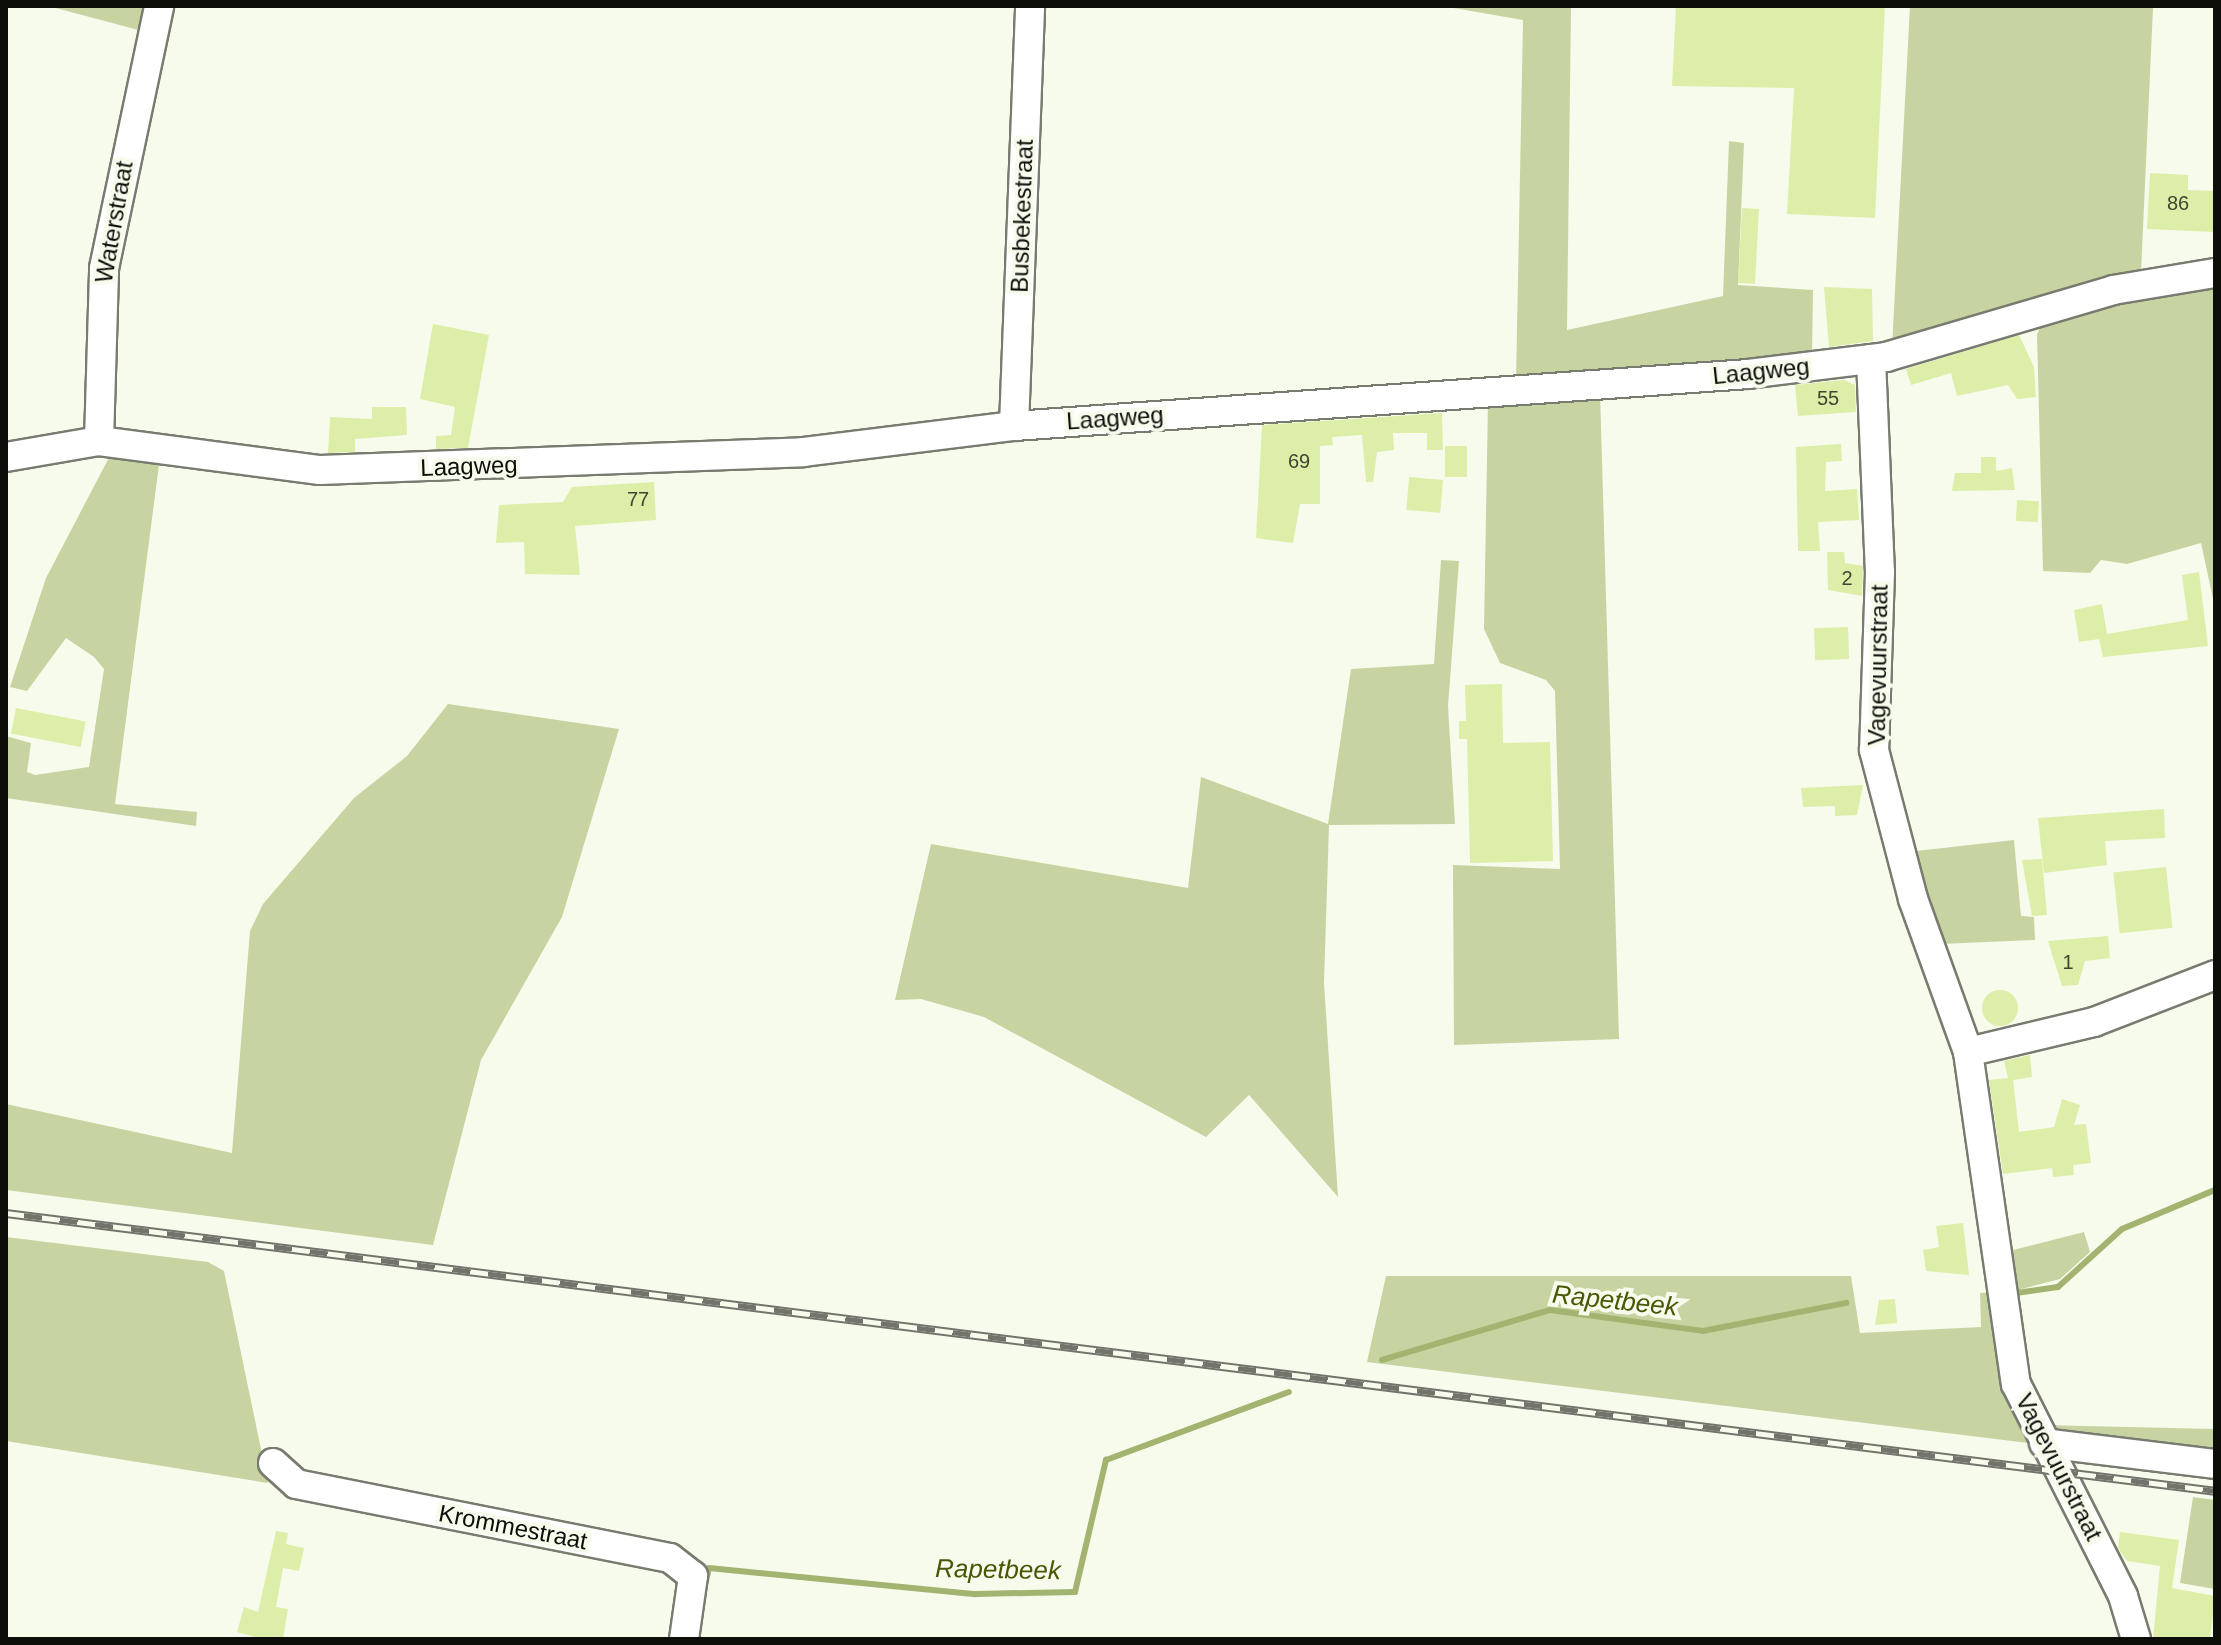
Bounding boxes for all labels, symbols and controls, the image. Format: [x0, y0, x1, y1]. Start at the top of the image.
street label: Busbekestraat [1005, 139, 1039, 293]
street label: Waterstraat [89, 159, 139, 285]
house number: 86 [2167, 191, 2189, 215]
street label: Laagweg [1711, 352, 1811, 390]
house number: 55 [1817, 386, 1839, 410]
street label: Laagweg [1065, 400, 1165, 436]
house number: 69 [1288, 449, 1310, 473]
street label: Laagweg [420, 450, 518, 482]
house number: 77 [627, 487, 649, 511]
house number: 2 [1841, 566, 1853, 590]
street label: Vagevuurstraat [1862, 584, 1894, 746]
house number: 1 [2062, 950, 2074, 974]
water label: Rapetbeek [1551, 1279, 1679, 1323]
street label: Vagevuurstraat [2010, 1389, 2108, 1545]
street label: Krommestraat [436, 1498, 590, 1556]
water label: Rapetbeek [935, 1553, 1061, 1587]

